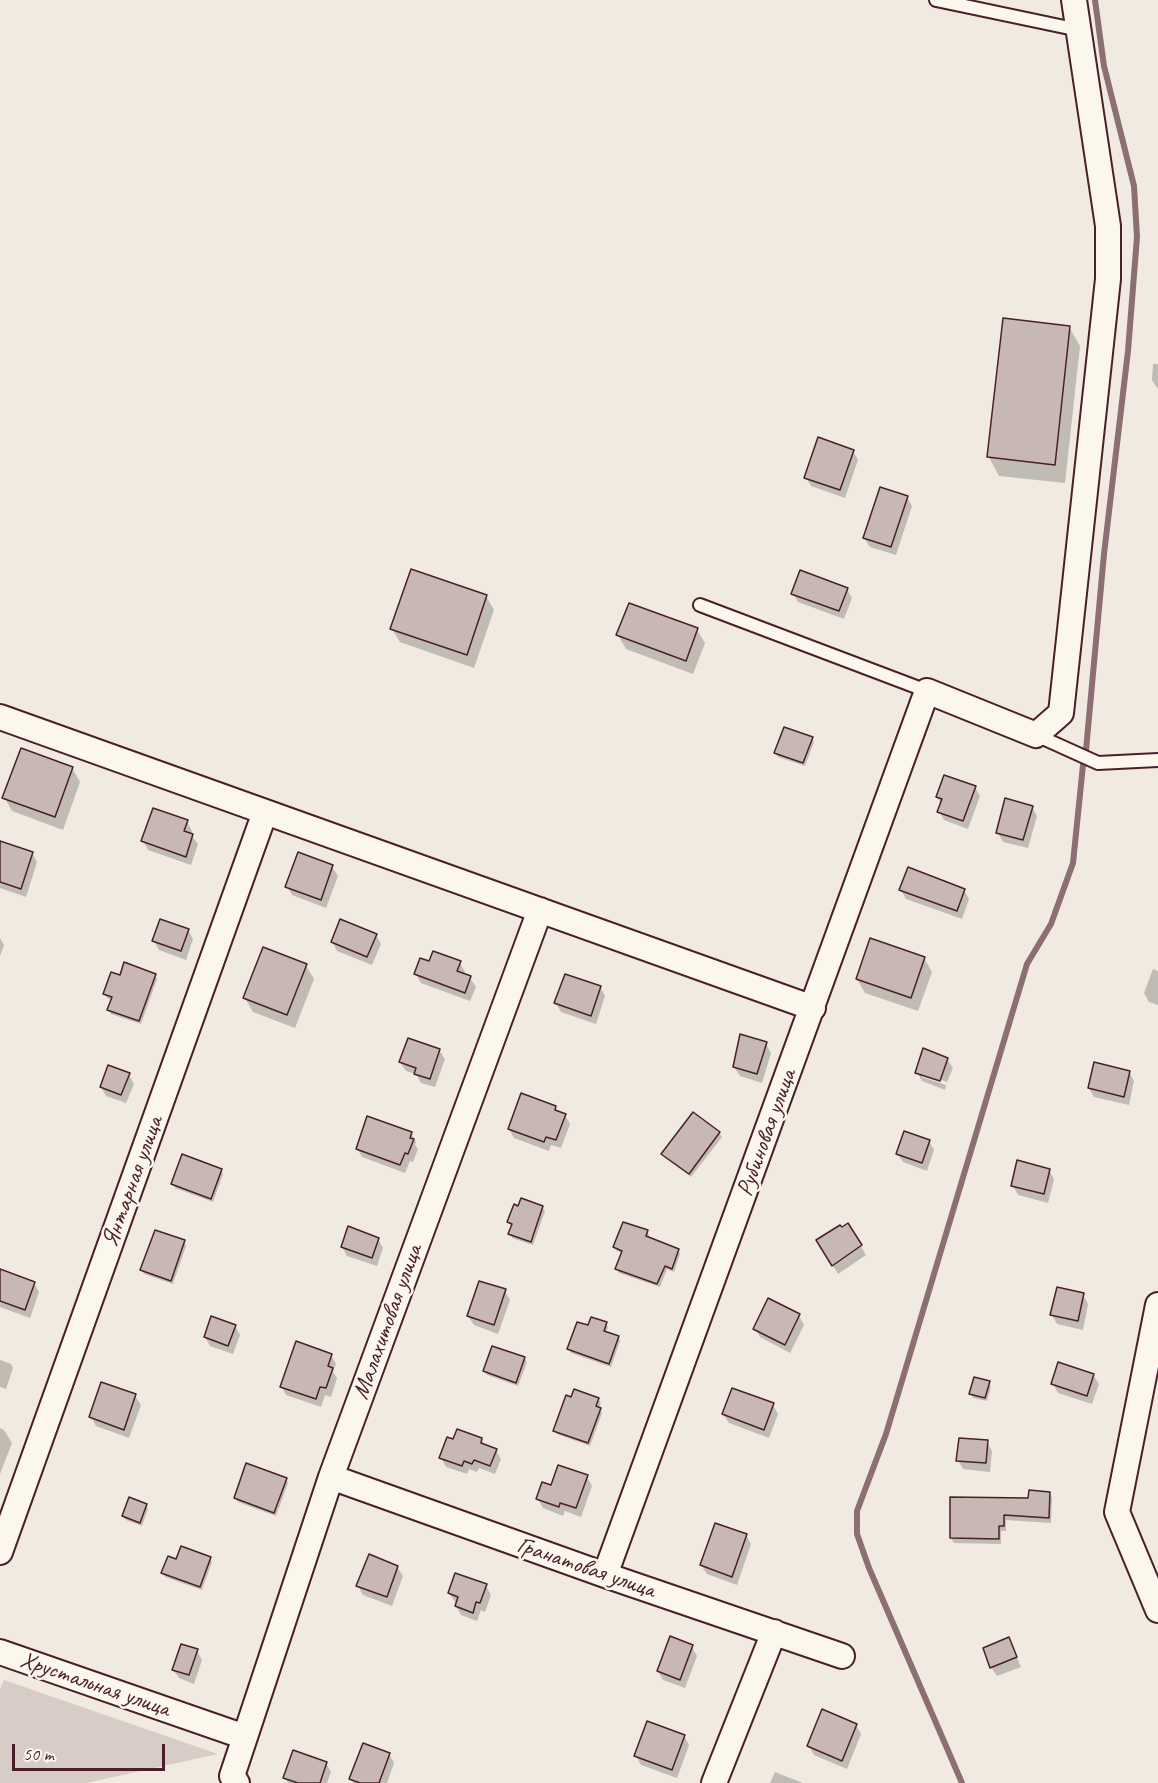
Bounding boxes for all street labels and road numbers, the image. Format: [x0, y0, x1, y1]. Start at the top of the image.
street label: Рубиновая улица [731, 1066, 803, 1200]
street label: Янтарная улица [96, 1113, 170, 1251]
street label: Малахитовая улица [347, 1241, 429, 1403]
street label: Гранатовая улица [513, 1531, 659, 1605]
street label: Хрустальная улица [16, 1646, 174, 1724]

